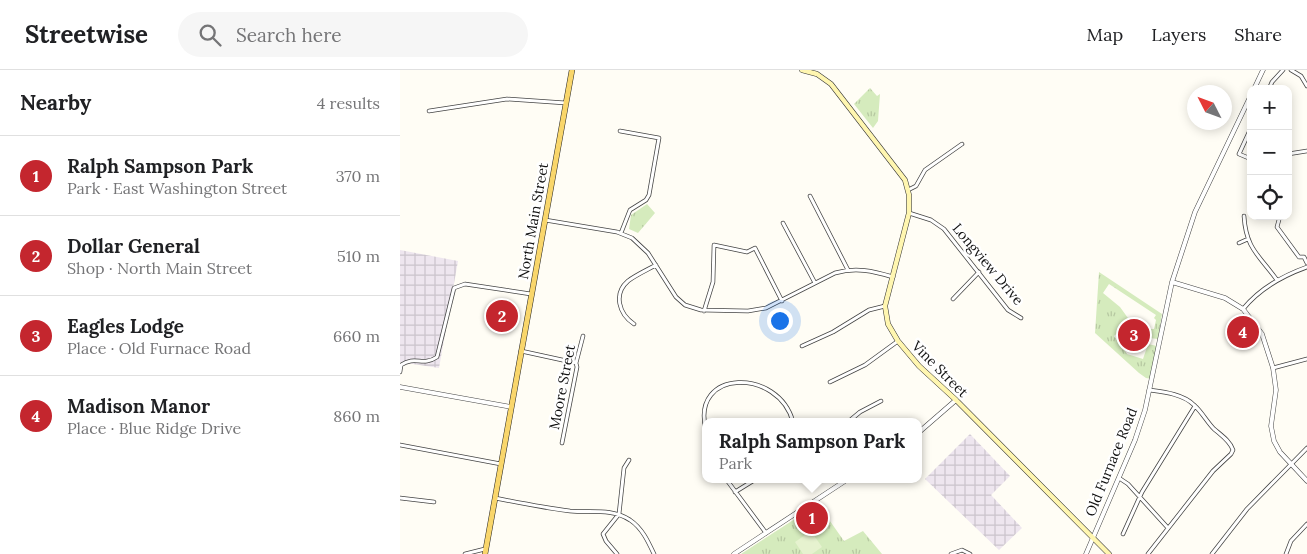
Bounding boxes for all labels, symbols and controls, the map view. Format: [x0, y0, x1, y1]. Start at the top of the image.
search box [178, 12, 528, 57]
text: Streetwise [25, 19, 148, 50]
icon: search [196, 21, 224, 49]
text: Search here [236, 23, 342, 47]
text: Map [1087, 23, 1123, 46]
text: Layers [1151, 23, 1206, 46]
text: Share [1234, 23, 1282, 46]
north arrow [1187, 85, 1232, 130]
map controls [1247, 85, 1292, 220]
button: + [1247, 85, 1292, 130]
text: Nearby [20, 89, 91, 116]
text: 4 results [317, 93, 380, 113]
button: − [1247, 130, 1292, 175]
text: Ralph Sampson Park [67, 154, 253, 178]
street label: North Main Street [514, 161, 552, 281]
text: 1 [33, 166, 39, 186]
text: 370 m [336, 166, 380, 186]
button: locate [1247, 175, 1292, 220]
text: Park · East Washington Street [67, 178, 287, 198]
street label: Longview Drive [949, 219, 1028, 309]
text: Dollar General [67, 234, 200, 258]
text: 2 [32, 246, 40, 266]
text: 510 m [337, 246, 380, 266]
text: Shop · North Main Street [67, 258, 252, 278]
pin: 2 [486, 297, 518, 335]
your location [767, 308, 793, 334]
pin: 4 [1227, 313, 1259, 351]
text: Eagles Lodge [67, 314, 184, 338]
pin: 3 [1118, 316, 1150, 354]
text: 3 [32, 326, 40, 346]
text: 660 m [333, 326, 380, 346]
street label: Vine Street [907, 336, 972, 401]
text: Place · Old Furnace Road [67, 338, 251, 358]
street label: Moore Street [545, 342, 579, 431]
text: Madison Manor [67, 394, 210, 418]
street label: Old Furnace Road [1081, 405, 1141, 519]
text: 4 [32, 406, 40, 426]
text: 860 m [333, 406, 380, 426]
text: Place · Blue Ridge Drive [67, 418, 241, 438]
popup [702, 418, 922, 483]
text: Ralph Sampson Park [719, 429, 905, 453]
text: Park [719, 453, 752, 473]
pin: 1 [796, 499, 828, 537]

